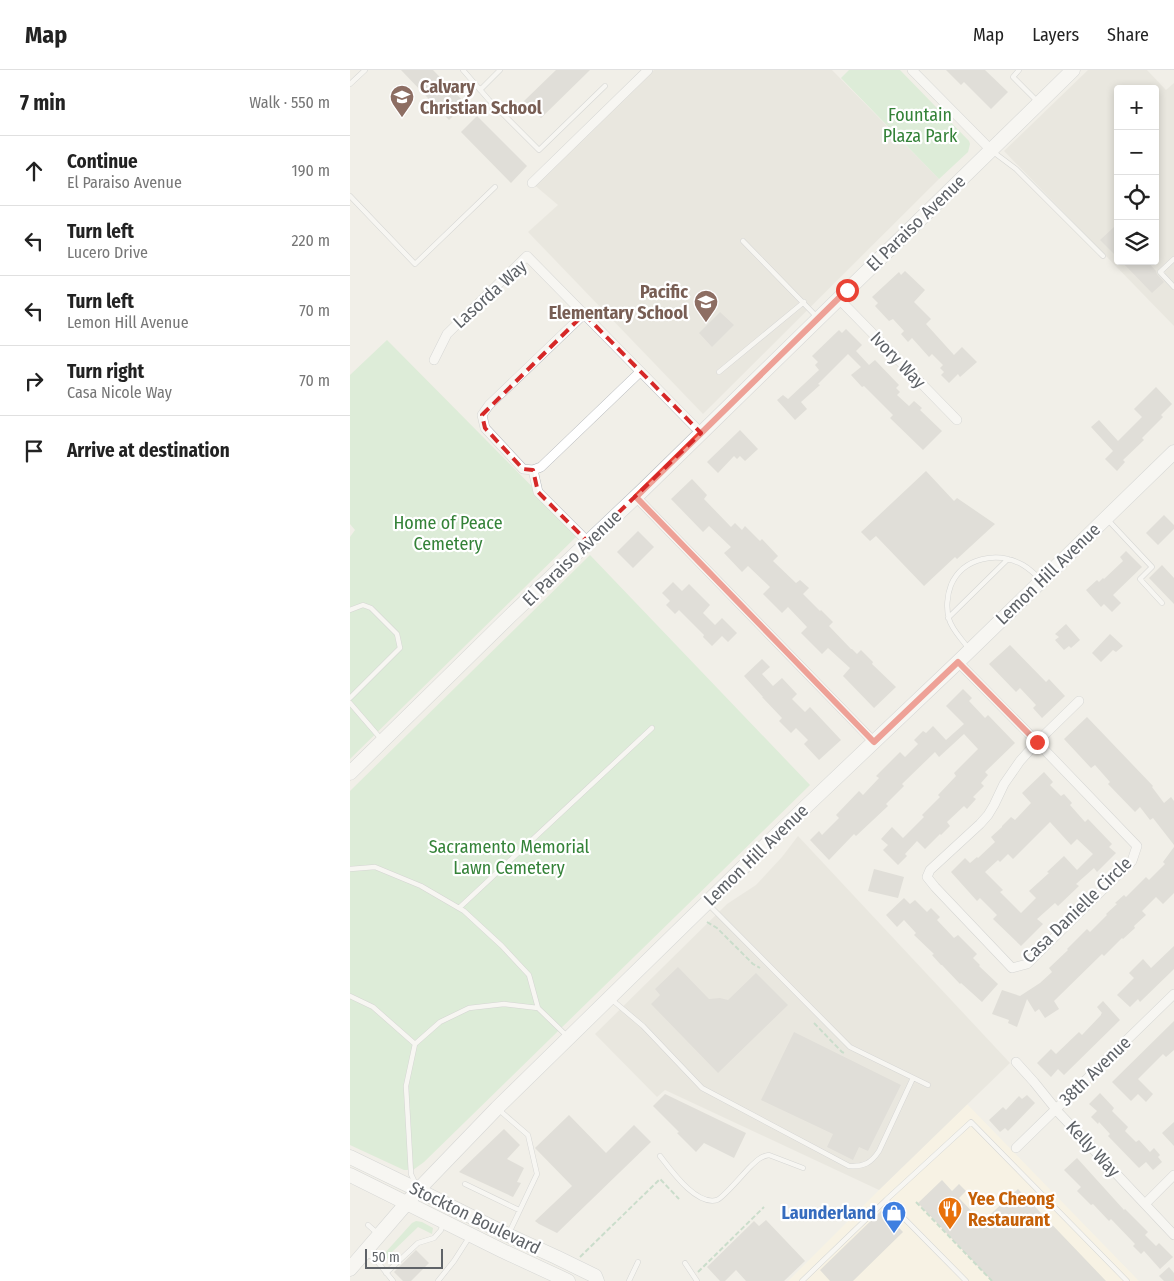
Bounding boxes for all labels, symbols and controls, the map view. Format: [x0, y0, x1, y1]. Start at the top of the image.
text: Map [25, 21, 67, 49]
text: Map [973, 24, 1004, 46]
text: Layers [1032, 24, 1079, 46]
text: Share [1107, 24, 1149, 46]
place label: Calvary Christian School [420, 76, 542, 119]
school or university icon: Calvary Christian School [389, 84, 415, 118]
map controls [1114, 85, 1159, 265]
button: + [1114, 85, 1159, 130]
text: 7 min [20, 90, 66, 116]
text: Walk · 550 m [249, 93, 330, 112]
park label: Fountain Plaza Park [883, 104, 958, 147]
button: − [1114, 130, 1159, 175]
text: Continue [67, 150, 138, 173]
icon: ahead [20, 157, 48, 185]
text: 190 m [292, 161, 330, 180]
street label: El Paraiso Avenue [862, 170, 970, 276]
text: El Paraiso Avenue [67, 173, 182, 192]
button: locate [1114, 175, 1159, 220]
text: Turn left [67, 220, 134, 243]
button: layers [1114, 220, 1159, 265]
icon: left [20, 227, 48, 255]
text: 220 m [291, 231, 330, 250]
text: Lucero Drive [67, 243, 148, 262]
street label: Lasorda Way [449, 255, 531, 333]
route start [836, 279, 859, 302]
place label: Pacific Elementary School [549, 281, 688, 324]
school or university icon: Pacific Elementary School [693, 289, 719, 323]
text: Turn left [67, 290, 134, 313]
icon: left [20, 297, 48, 325]
text: 70 m [299, 301, 330, 320]
text: Lemon Hill Avenue [67, 313, 189, 332]
street label: Ivory Way [866, 327, 930, 393]
text: Turn right [67, 360, 144, 383]
icon: right [20, 367, 48, 395]
text: 70 m [299, 371, 330, 390]
text: Casa Nicole Way [67, 383, 172, 402]
icon: arrive [20, 437, 48, 465]
text: Arrive at destination [67, 439, 230, 462]
street label: El Paraiso Avenue [518, 505, 626, 611]
park label: Home of Peace Cemetery [393, 512, 503, 555]
street label: Lemon Hill Avenue [991, 519, 1105, 629]
route end [1026, 731, 1049, 754]
street label: Lemon Hill Avenue [699, 800, 813, 910]
park label: Sacramento Memorial Lawn Cemetery [429, 836, 590, 879]
street label: Casa Danielle Circle [1018, 852, 1136, 968]
street label: 38th Avenue [1055, 1031, 1135, 1110]
street label: Kelly Way [1061, 1116, 1125, 1182]
street label: Stockton Boulevard [406, 1177, 544, 1259]
place label: Yee Cheong Restaurant [967, 1188, 1054, 1231]
restaurant icon: Yee Cheong Restaurant [937, 1196, 963, 1230]
shop icon: Launderland [881, 1200, 907, 1234]
place label: Launderland [781, 1202, 876, 1224]
scale bar [365, 1246, 442, 1269]
text: 50 m [372, 1249, 400, 1266]

